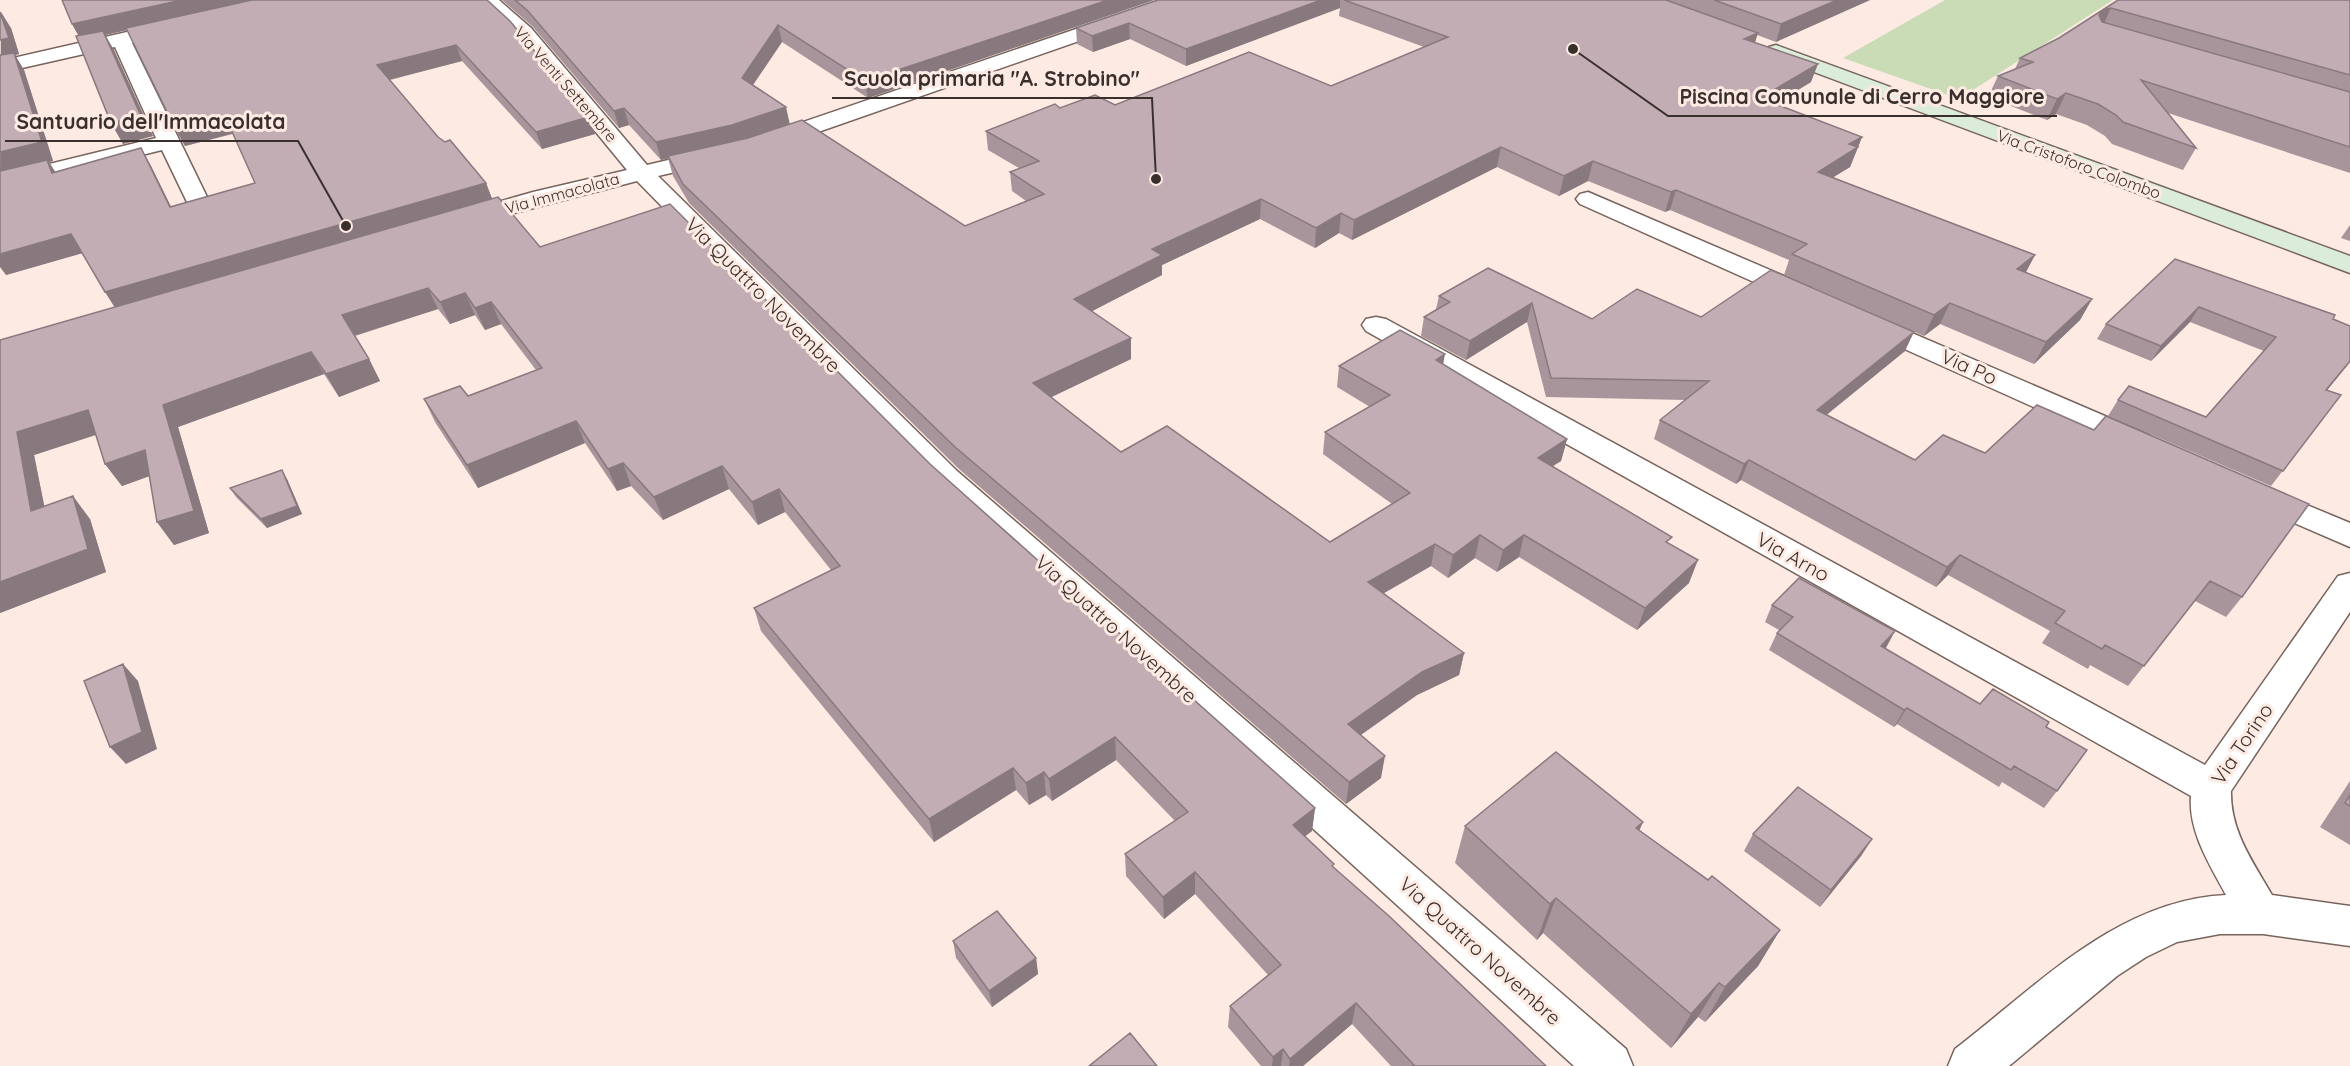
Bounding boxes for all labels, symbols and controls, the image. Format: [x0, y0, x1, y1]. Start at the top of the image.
street label: Via Venti Settembre [510, 22, 622, 146]
callout: Scuola primaria "A. Strobino" [832, 59, 1152, 98]
text: Scuola primaria "A. Strobino" [844, 65, 1140, 91]
callout: Piscina Comunale di Cerro Maggiore [1668, 77, 2057, 116]
text: Piscina Comunale di Cerro Maggiore [1679, 83, 2045, 109]
callout: Santuario dell'Immacolata [5, 102, 298, 141]
text: Santuario dell'Immacolata [16, 108, 286, 134]
street label: Via Cristoforo Colombo [1994, 125, 2164, 203]
street label: Via Immacolata [503, 168, 621, 218]
street label: Via Quattro Novembre [680, 212, 846, 378]
street label: Via Po [1937, 343, 2001, 390]
street label: Via Arno [1752, 526, 1834, 587]
street label: Via Quattro Novembre [1030, 549, 1203, 708]
street label: Via Torino [2205, 698, 2278, 789]
street label: Via Quattro Novembre [1394, 871, 1567, 1030]

